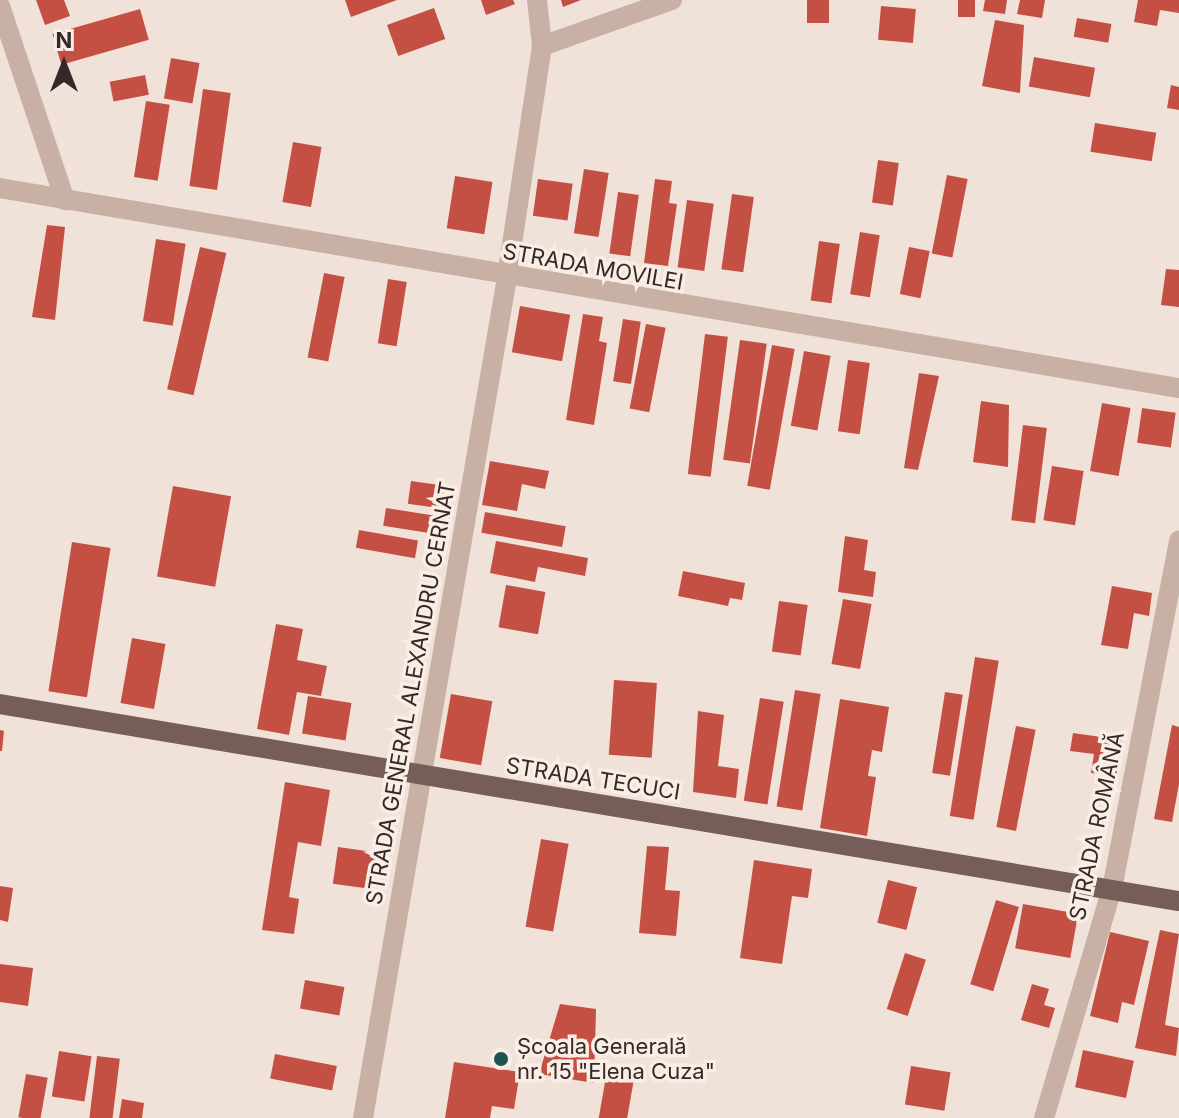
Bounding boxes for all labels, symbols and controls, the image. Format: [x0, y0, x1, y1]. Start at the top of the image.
north arrow [24, 24, 104, 104]
text: N [56, 27, 72, 53]
street label: STRADA MOVILEI [501, 238, 685, 296]
street label: STRADA GENERAL ALEXANDRU CERNAT [361, 479, 461, 907]
street label: STRADA ROMÂNĂ [1064, 729, 1130, 923]
street label: STRADA TECUCI [504, 752, 682, 806]
place label: Școala Generală nr. 15 "Elena Cuza" [517, 1033, 715, 1084]
marker: Școala Generală nr. 15 "Elena Cuza" [492, 1050, 510, 1068]

